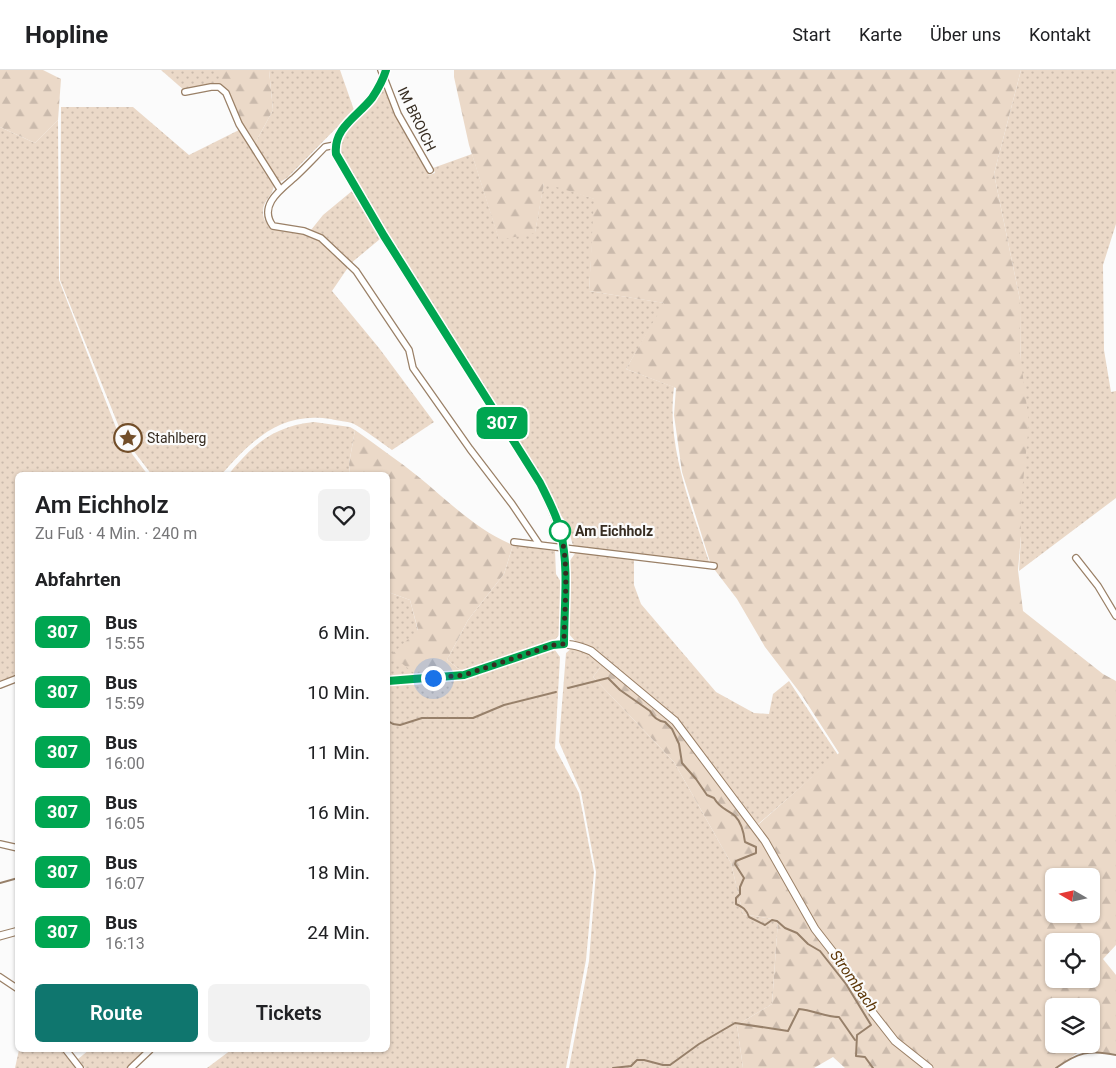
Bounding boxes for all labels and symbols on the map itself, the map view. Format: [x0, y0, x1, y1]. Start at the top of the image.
street label: IM BROICH [395, 84, 439, 154]
line badge: 307 [473, 407, 531, 439]
place icon: Stahlberg [113, 423, 143, 453]
place label: Stahlberg [147, 430, 206, 446]
marker: Am Eichholz [549, 520, 571, 542]
place label: Am Eichholz [575, 523, 653, 539]
your location [421, 666, 446, 691]
north arrow [1045, 868, 1100, 922]
water label: Strombach [826, 947, 882, 1015]

